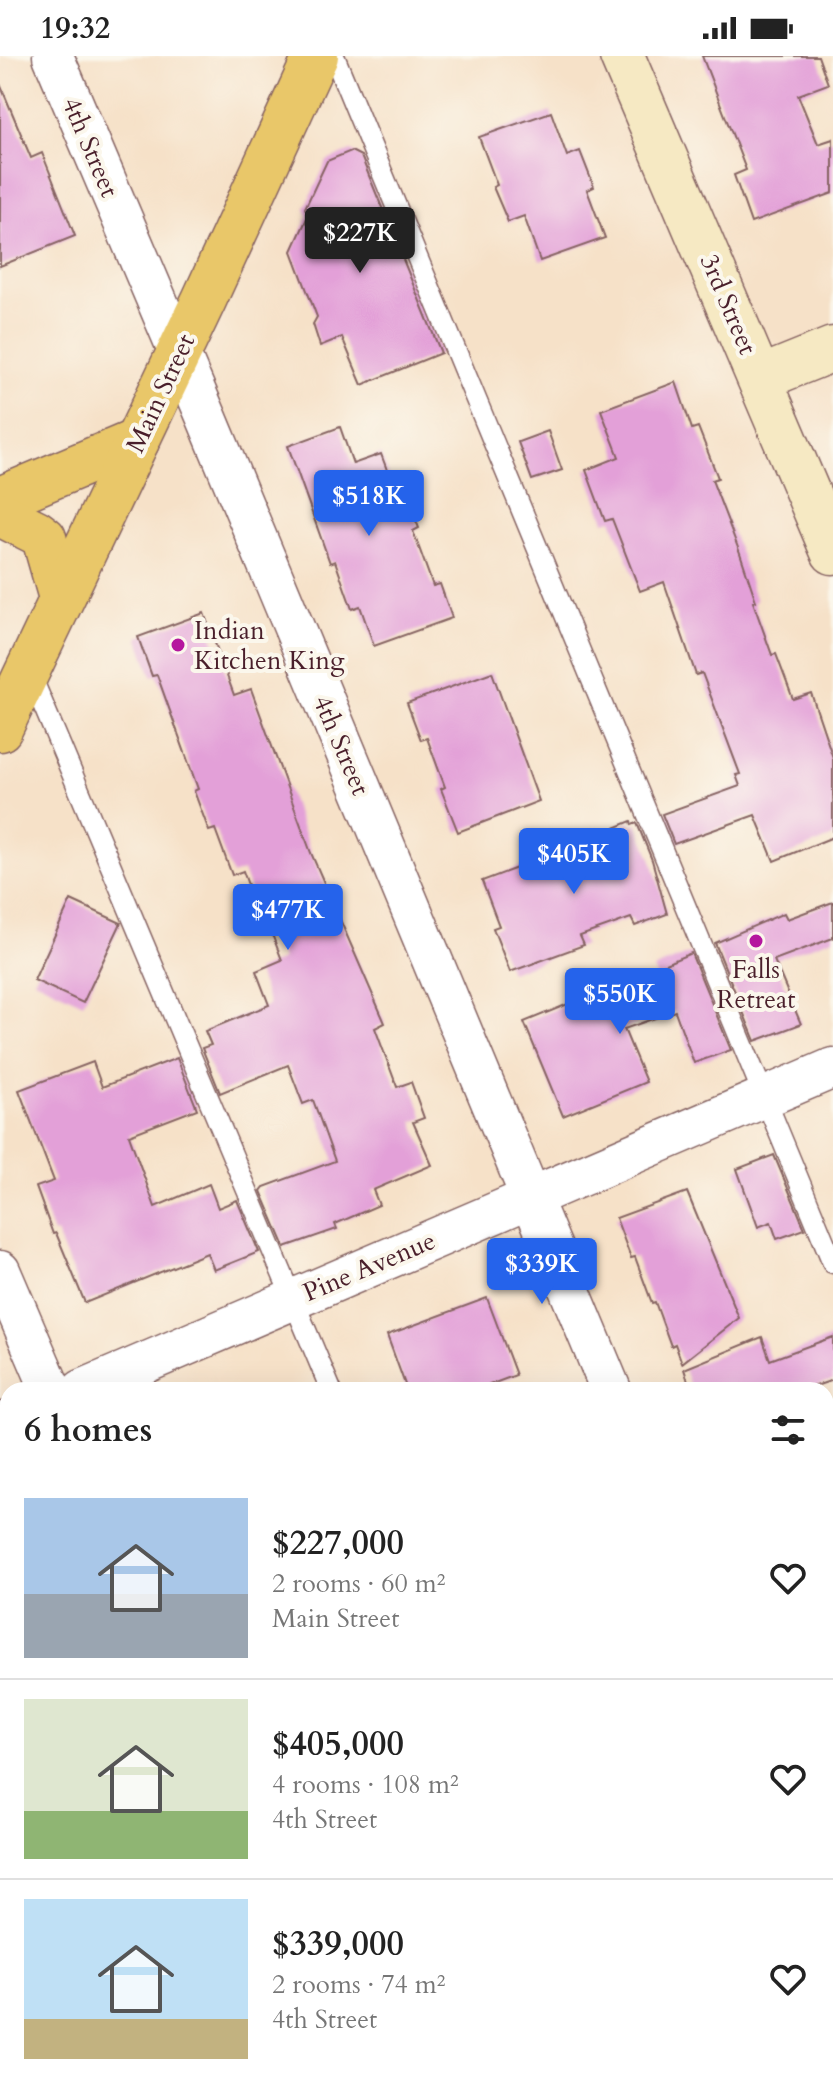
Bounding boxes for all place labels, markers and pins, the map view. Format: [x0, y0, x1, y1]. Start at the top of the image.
pin: $227K [304, 207, 416, 275]
pin: $518K [313, 470, 425, 538]
place label: Indian Kitchen King [194, 613, 345, 678]
marker: Indian Kitchen King [169, 636, 187, 654]
pin: $405K [518, 828, 630, 896]
pin: $477K [232, 884, 344, 952]
marker: Falls Retreat [747, 932, 765, 950]
place label: Falls Retreat [717, 952, 795, 1017]
pin: $550K [564, 968, 676, 1036]
pin: $339K [486, 1238, 598, 1306]

